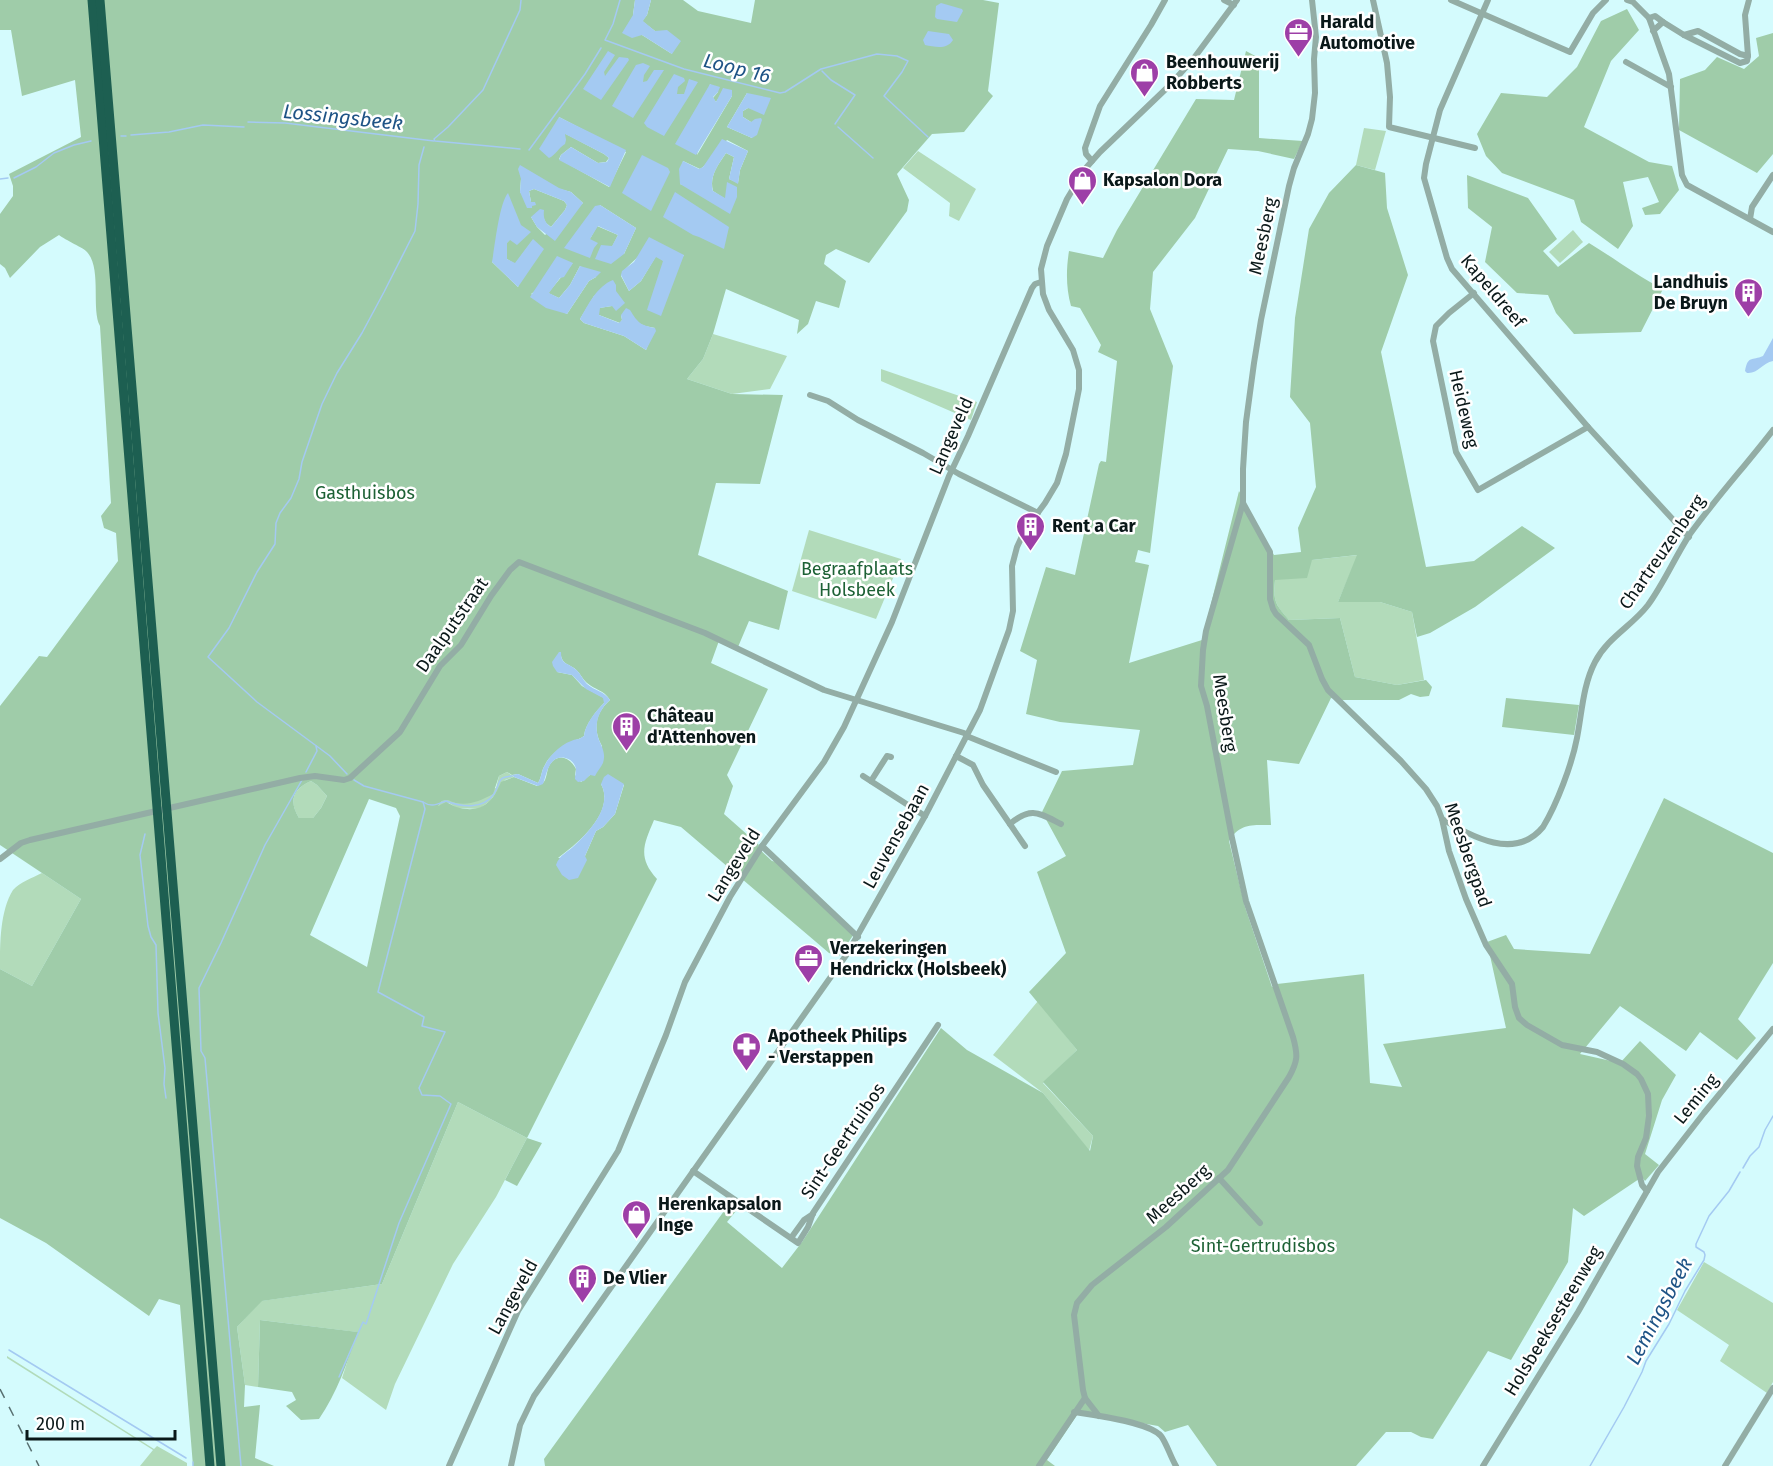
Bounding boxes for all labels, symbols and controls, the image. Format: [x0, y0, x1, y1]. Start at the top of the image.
place label: Harald Automotive [1319, 11, 1415, 54]
office icon: Harald Automotive [1283, 16, 1315, 58]
water label: Loop 16 [701, 48, 773, 88]
place label: Beenhouwerij Robberts [1166, 51, 1279, 94]
shop icon: Beenhouwerij Robberts [1129, 56, 1161, 98]
water label: Lossingsbeek [282, 99, 404, 135]
shop icon: Kapsalon Dora [1066, 164, 1098, 206]
place label: Kapsalon Dora [1103, 169, 1222, 191]
street label: Meesberg [1244, 195, 1282, 277]
street label: Kapeldreef [1456, 250, 1531, 334]
place label: Landhuis De Bruyn [1653, 271, 1728, 314]
building icon: Landhuis De Bruyn [1733, 276, 1765, 318]
street label: Heideweg [1444, 368, 1484, 451]
street label: Langeveld [924, 394, 978, 478]
park label: Gasthuisbos [315, 482, 415, 504]
street label: Chartreuzenberg [1614, 490, 1710, 614]
building icon: Rent a Car [1015, 510, 1047, 552]
place label: Rent a Car [1052, 515, 1137, 537]
park label: Begraafplaats Holsbeek [801, 558, 913, 601]
street label: Daalputstraat [411, 573, 493, 677]
street label: Meesberg [1208, 672, 1242, 754]
place label: Château d'Attenhoven [647, 705, 756, 748]
building icon: Château d'Attenhoven [610, 710, 642, 752]
street label: Leuvensebaan [858, 780, 934, 892]
street label: Meesbergpad [1440, 800, 1496, 910]
street label: Langeveld [703, 824, 765, 906]
place label: Verzekeringen Hendrickx (Holsbeek) [829, 937, 1006, 980]
office icon: Verzekeringen Hendrickx (Holsbeek) [793, 942, 825, 984]
place label: Apotheek Philips - Verstappen [767, 1025, 907, 1068]
pharmacy icon: Apotheek Philips - Verstappen [731, 1030, 763, 1072]
street label: Leming [1669, 1069, 1723, 1129]
street label: Sint-Geertruibos [796, 1079, 890, 1203]
street label: Meesberg [1141, 1159, 1215, 1228]
place label: Herenkapsalon Inge [658, 1193, 782, 1236]
shop icon: Herenkapsalon Inge [621, 1198, 653, 1240]
park label: Sint-Gertrudisbos [1191, 1235, 1335, 1257]
street label: Holsbeeksesteenweg [1500, 1242, 1607, 1400]
water label: Lemingsbeek [1621, 1253, 1697, 1369]
street label: Langeveld [483, 1256, 543, 1338]
building icon: De Vlier [566, 1262, 598, 1304]
place label: De Vlier [603, 1267, 668, 1289]
scale bar [27, 1403, 176, 1441]
text: 200 m [36, 1413, 85, 1435]

